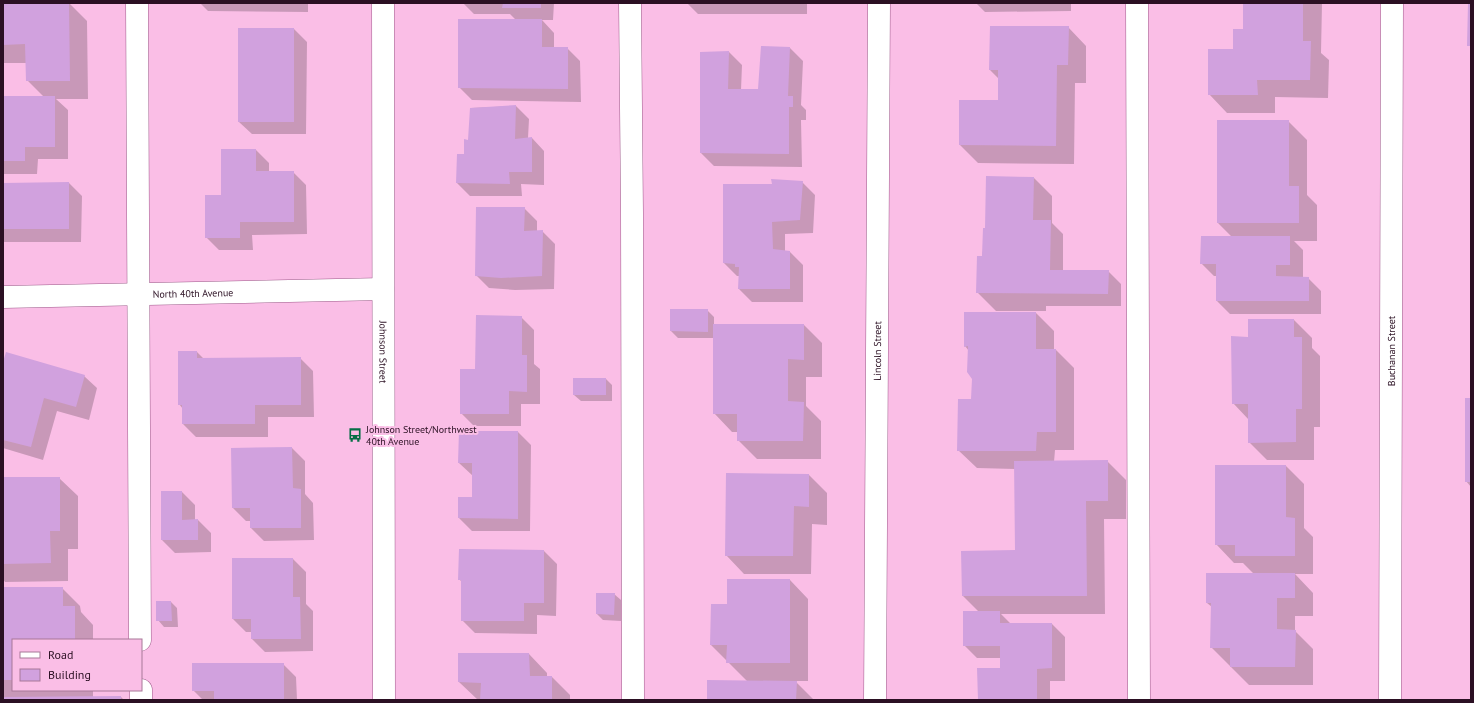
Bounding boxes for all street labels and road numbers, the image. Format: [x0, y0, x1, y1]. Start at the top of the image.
street label: North 40th Avenue [152, 286, 233, 300]
street label: Buchanan Street [1384, 315, 1398, 386]
street label: Johnson Street [377, 320, 390, 384]
street label: Lincoln Street [870, 321, 884, 381]

